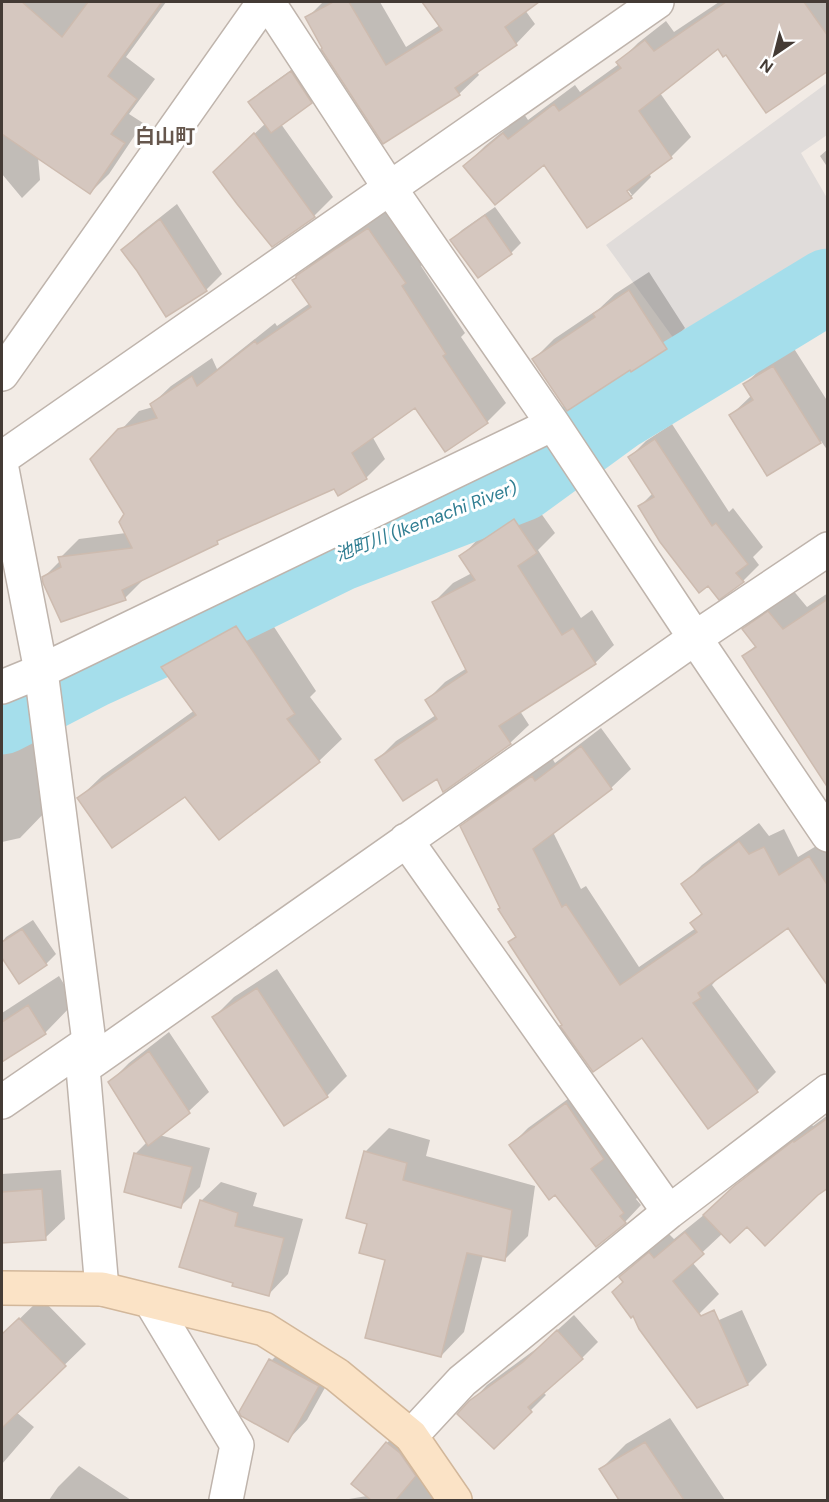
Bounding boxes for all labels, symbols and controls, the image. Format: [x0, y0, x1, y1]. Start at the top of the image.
north arrow [745, 24, 805, 84]
text: N [756, 54, 777, 78]
district label: 白山町 [135, 123, 195, 149]
water label: 池町川 (Ikemachi River) [332, 475, 521, 567]

